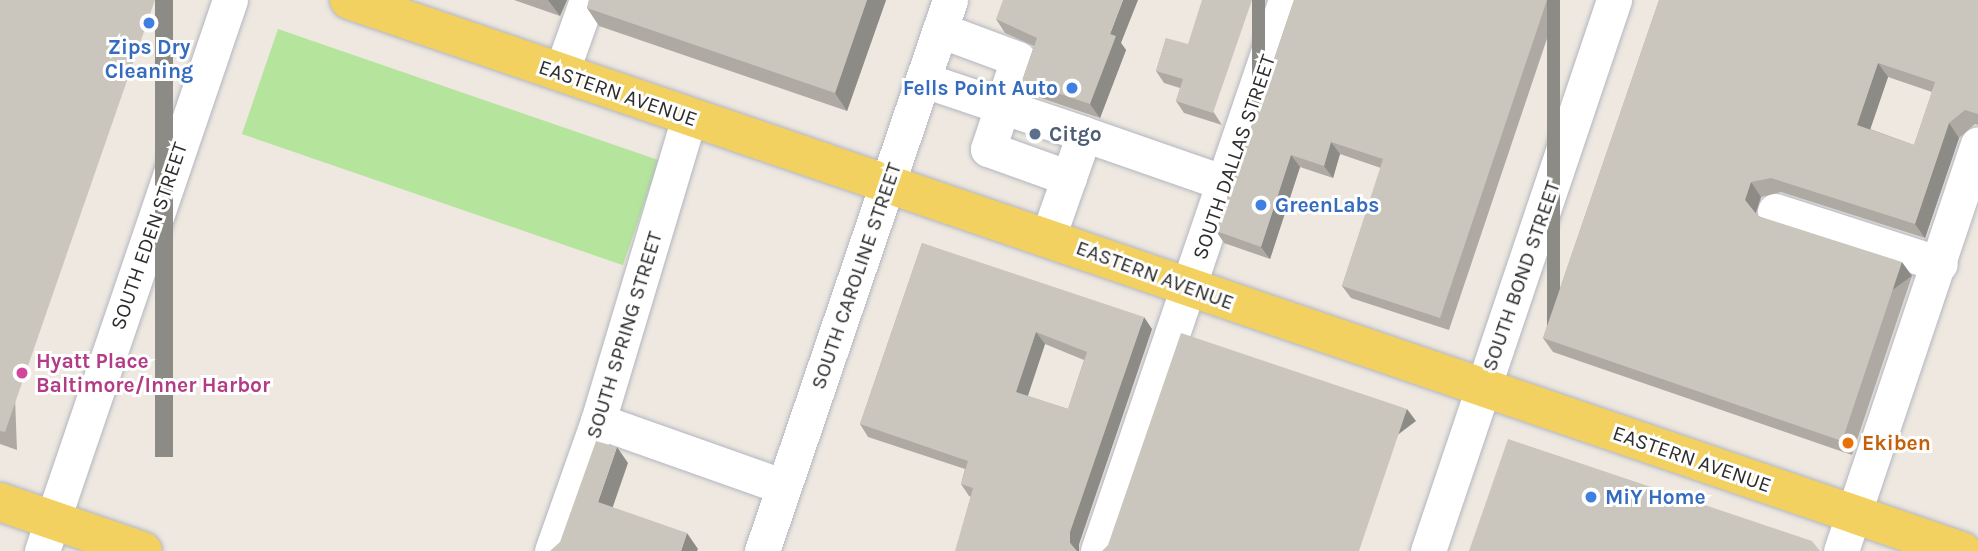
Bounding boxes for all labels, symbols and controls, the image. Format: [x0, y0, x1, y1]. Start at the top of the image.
marker: Zips Dry Cleaning [141, 15, 157, 31]
place label: Zips Dry Cleaning [105, 34, 193, 84]
street label: SOUTH DALLAS STREET [1187, 51, 1281, 263]
street label: EASTERN AVENUE [535, 54, 701, 132]
place label: Fells Point Auto [903, 75, 1058, 101]
marker: Fells Point Auto [1064, 80, 1080, 96]
place label: Citgo [1049, 121, 1102, 147]
marker: Citgo [1027, 126, 1043, 142]
street label: SOUTH EDEN STREET [105, 139, 193, 333]
street label: SOUTH CAROLINE STREET [805, 159, 907, 393]
street label: SOUTH BOND STREET [1477, 178, 1565, 374]
place label: GreenLabs [1275, 192, 1379, 218]
marker: GreenLabs [1253, 197, 1269, 213]
street label: SOUTH SPRING STREET [580, 228, 668, 442]
street label: EASTERN AVENUE [1073, 235, 1237, 315]
place label: Hyatt Place Baltimore/Inner Harbor [36, 348, 270, 398]
marker: Hyatt Place Baltimore/Inner Harbor [14, 365, 30, 381]
street label: EASTERN AVENUE [1609, 420, 1775, 498]
place label: Ekiben [1862, 430, 1931, 456]
marker: Ekiben [1840, 435, 1856, 451]
place label: MiY Home [1605, 484, 1706, 510]
marker: MiY Home [1583, 489, 1599, 505]

